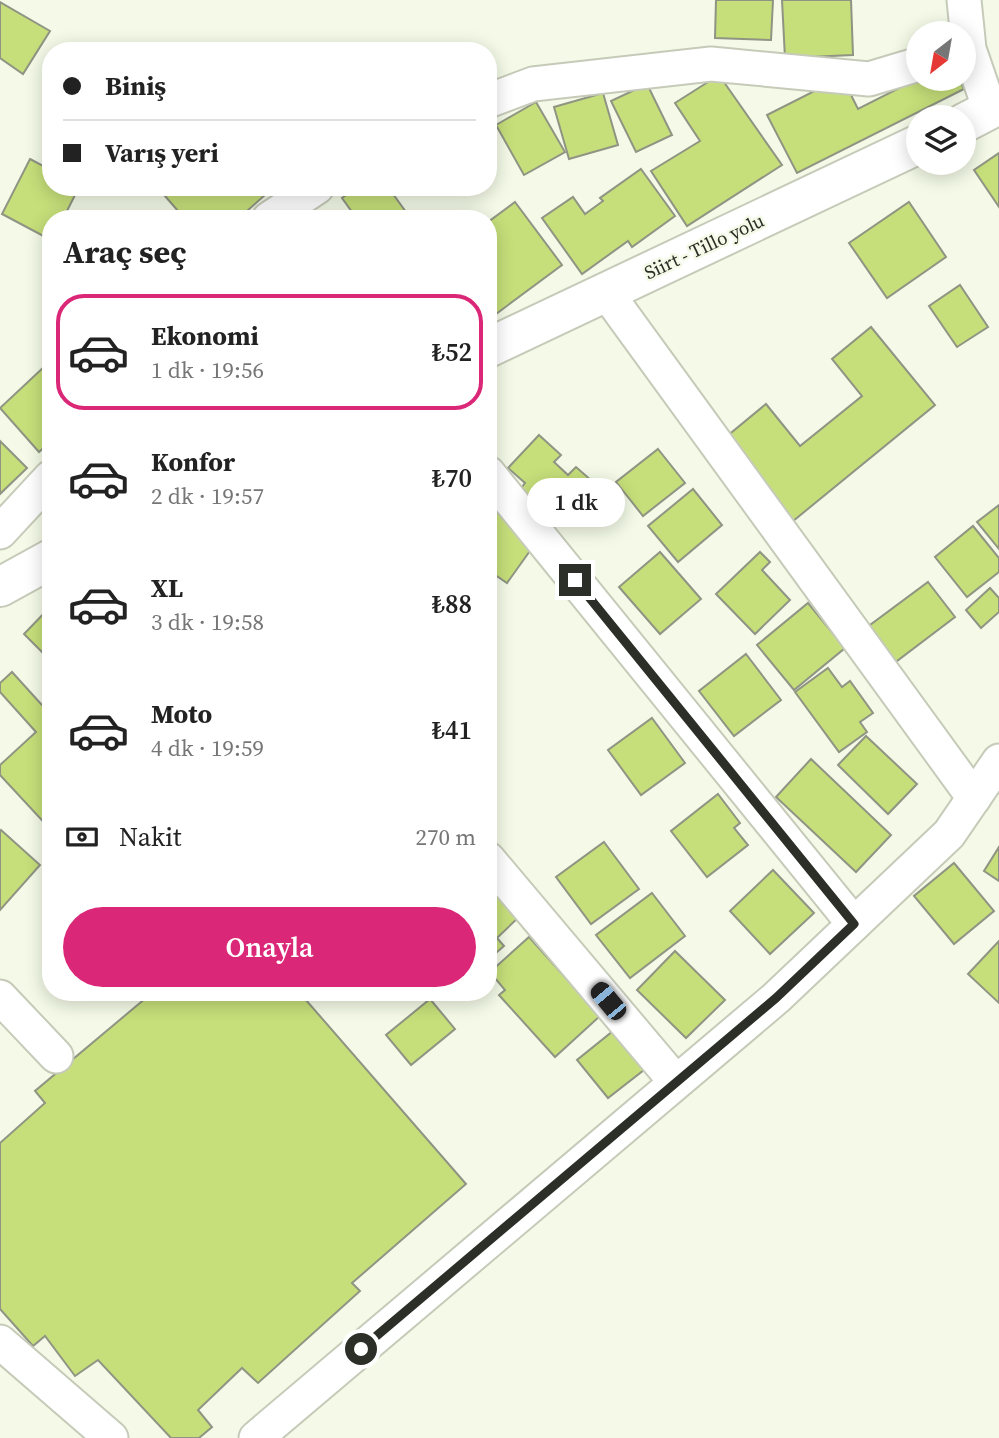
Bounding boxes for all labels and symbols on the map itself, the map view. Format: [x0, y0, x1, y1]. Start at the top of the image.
north arrow [906, 21, 976, 91]
street label: Siirt - Tillo yolu [640, 207, 768, 285]
callout: 1 dk [526, 478, 624, 528]
route end [559, 564, 591, 596]
car [587, 978, 630, 1024]
route start [345, 1333, 377, 1365]

